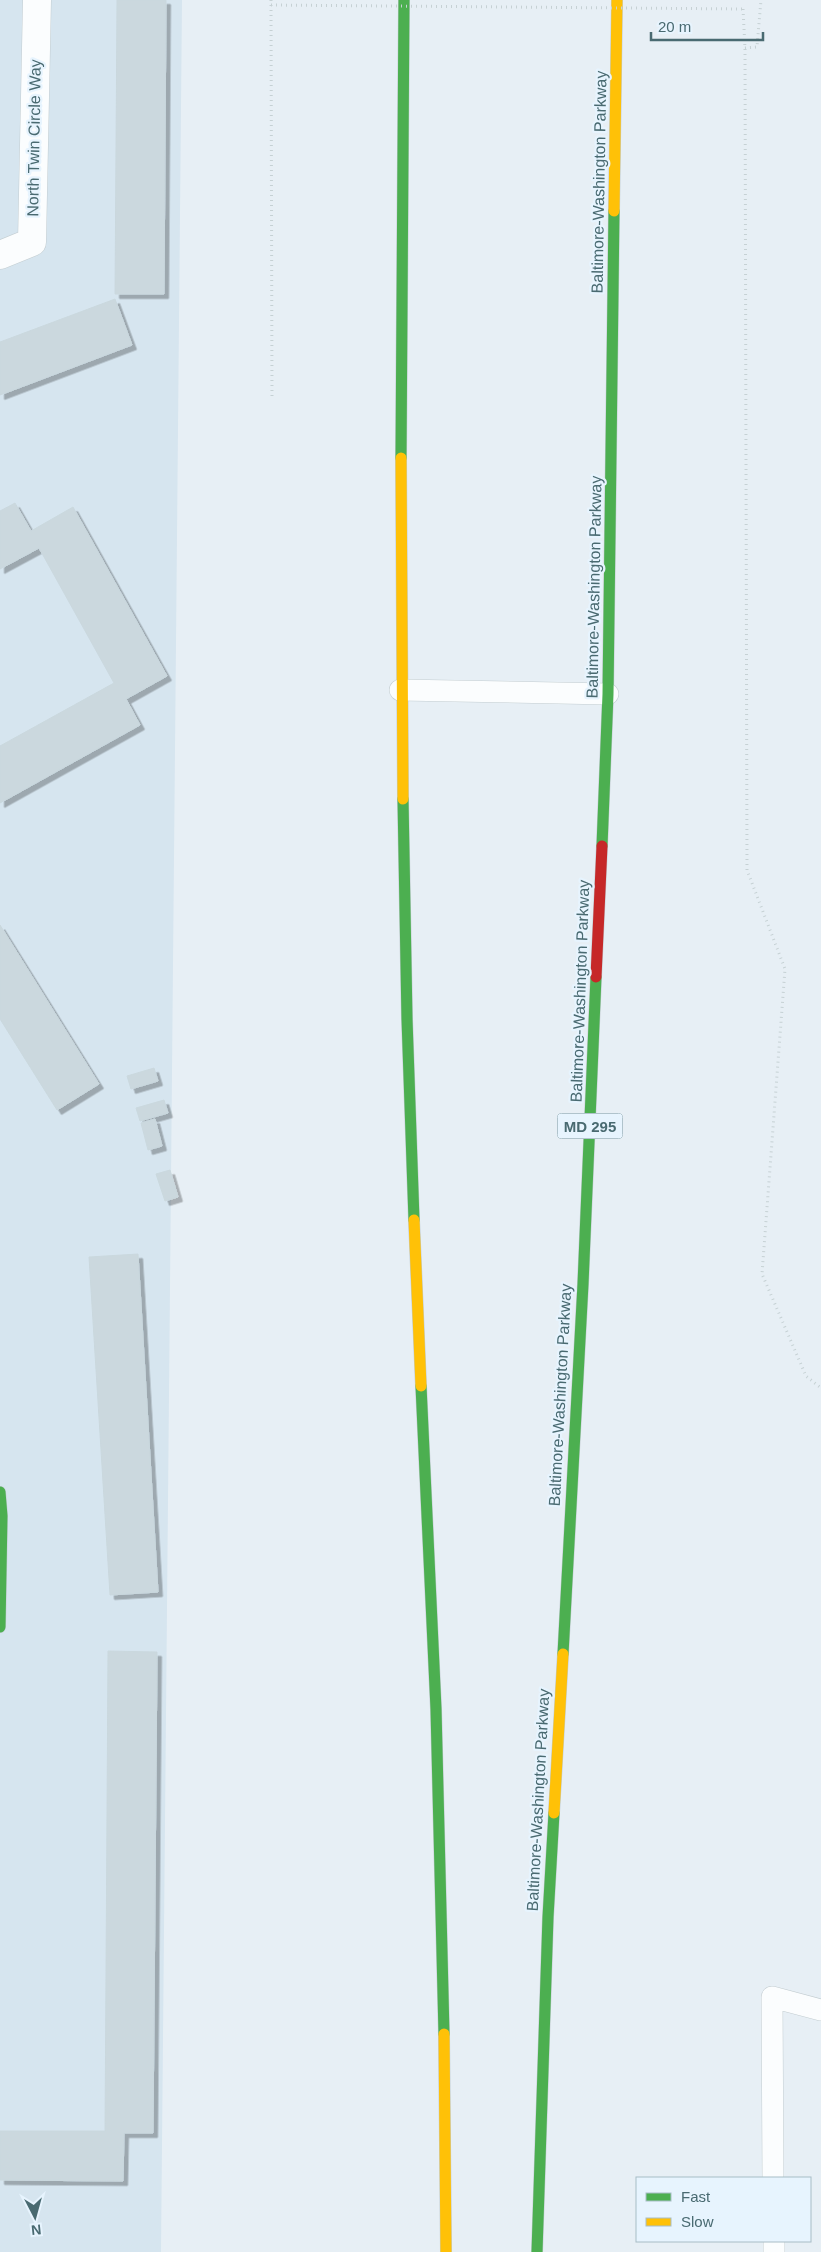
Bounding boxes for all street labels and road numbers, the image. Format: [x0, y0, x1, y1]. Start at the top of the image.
street label: North Twin Circle Way [24, 59, 44, 217]
street label: Baltimore-Washington Parkway [589, 71, 609, 293]
street label: Baltimore-Washington Parkway [584, 476, 604, 698]
street label: Baltimore-Washington Parkway [568, 879, 592, 1103]
road number: MD 295 [558, 1114, 622, 1138]
street label: Baltimore-Washington Parkway [546, 1283, 574, 1507]
street label: Baltimore-Washington Parkway [524, 1688, 552, 1912]

